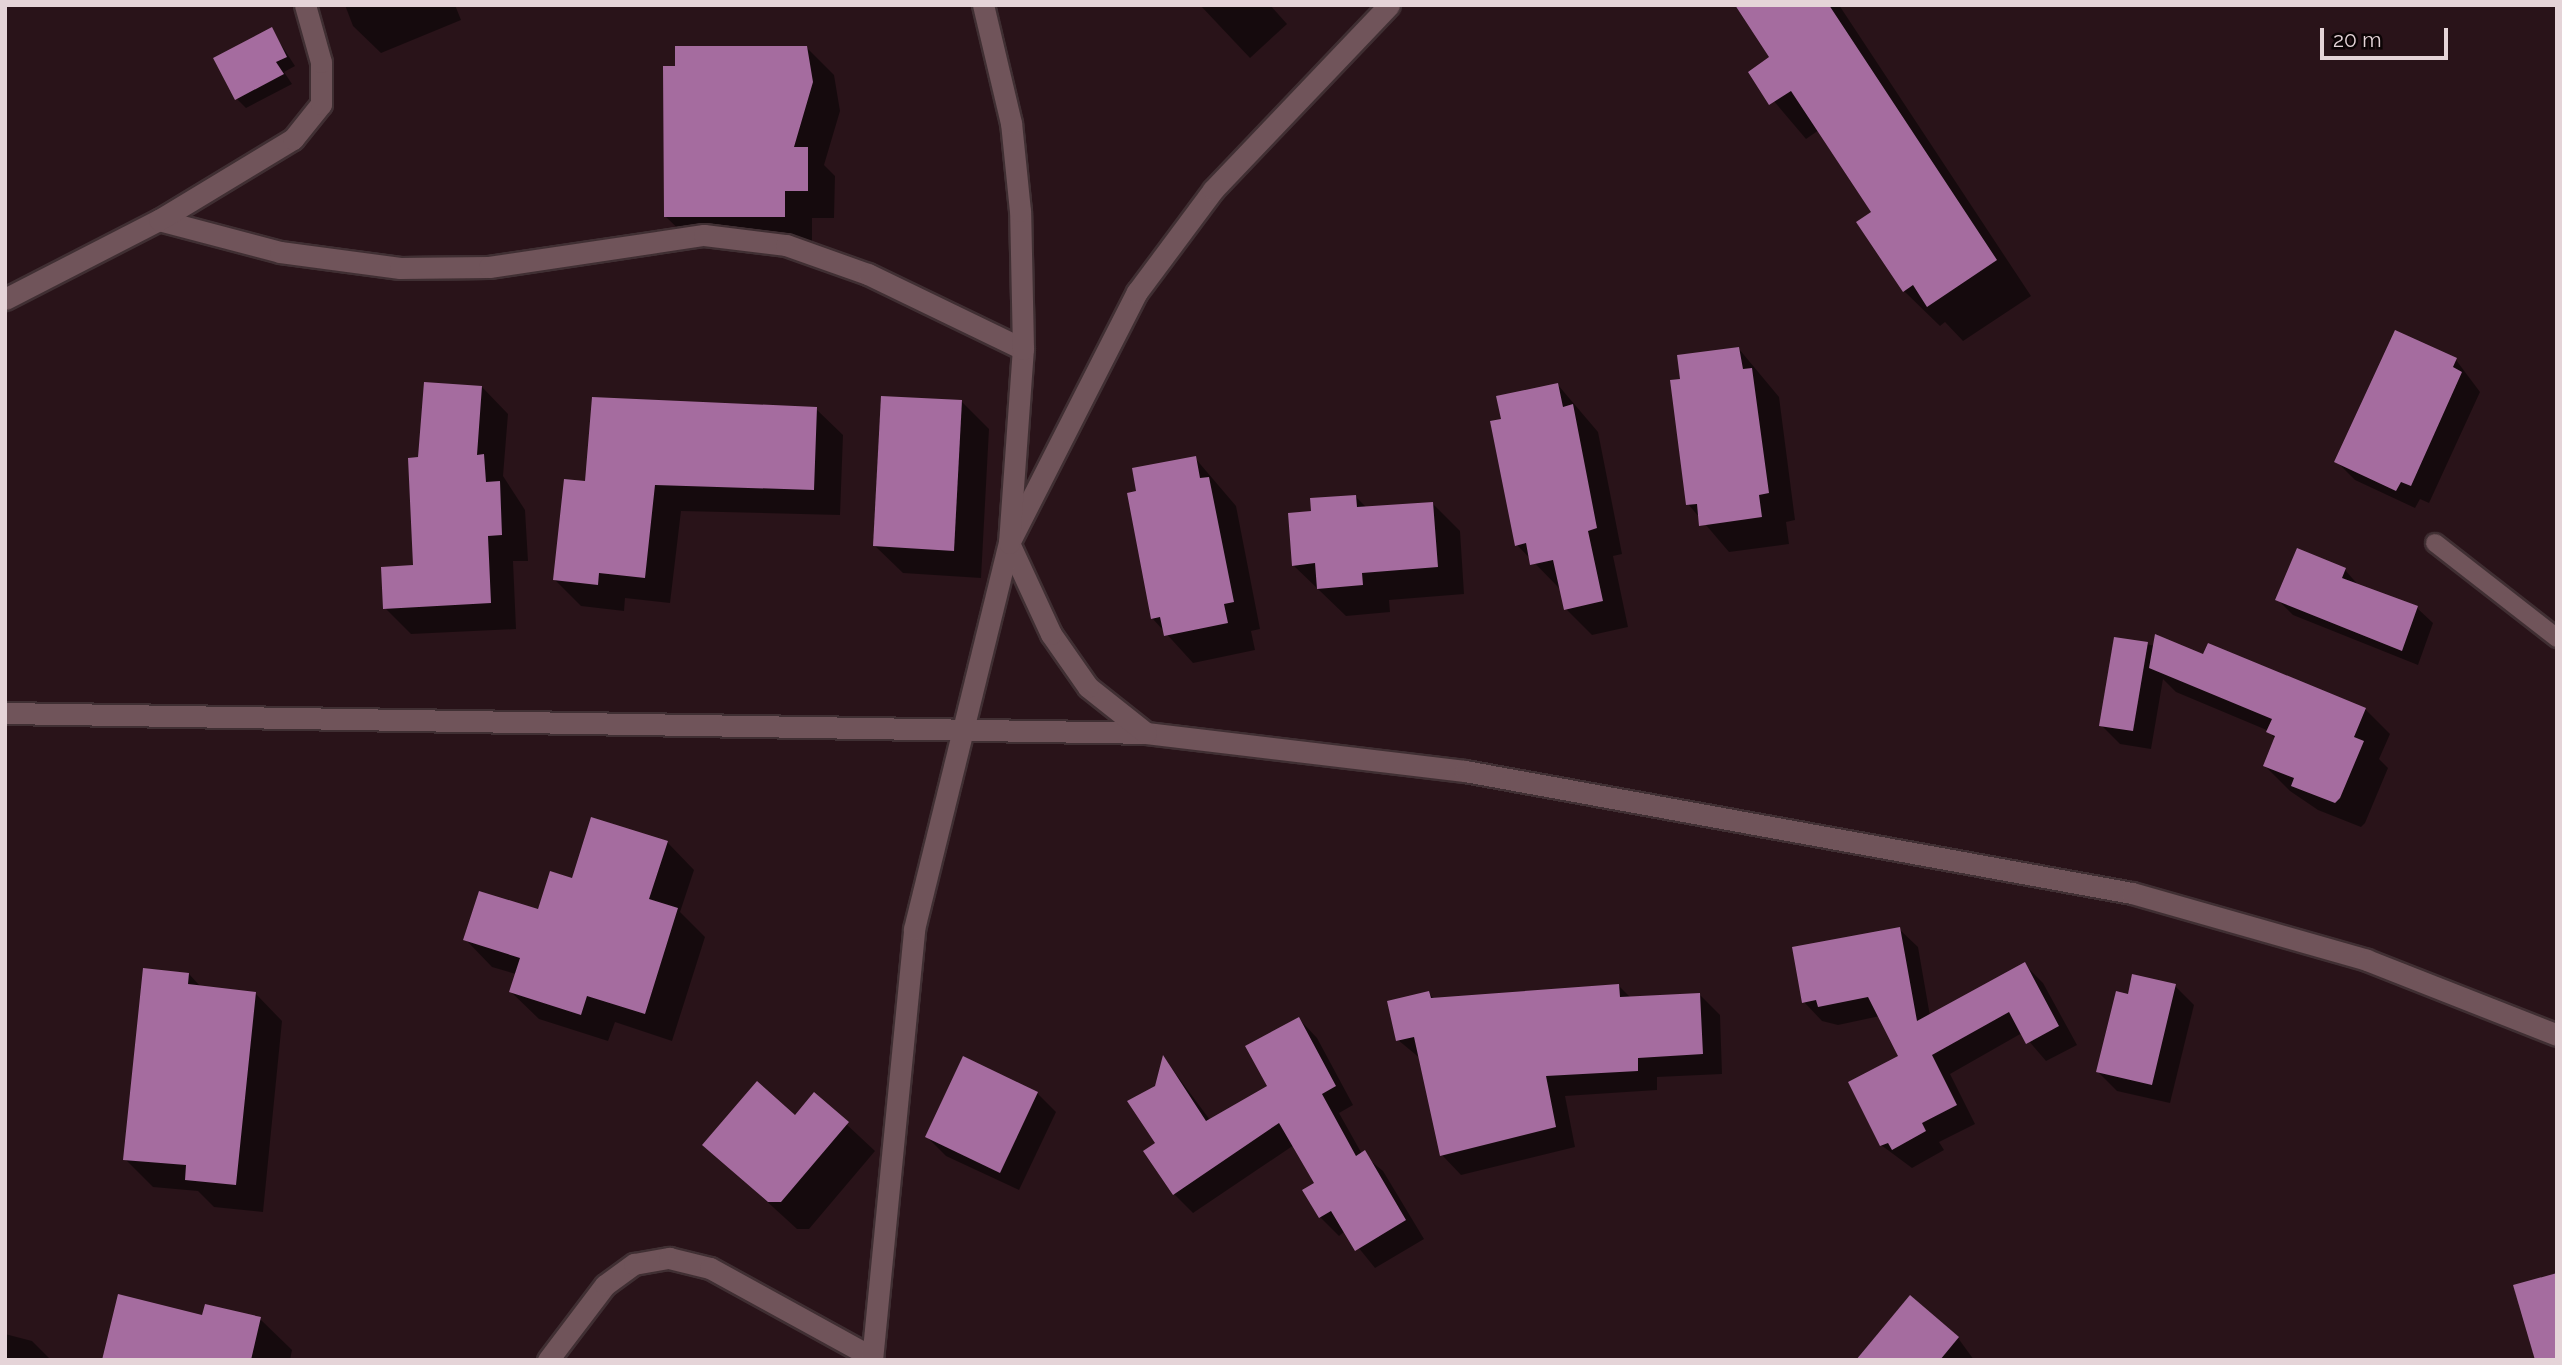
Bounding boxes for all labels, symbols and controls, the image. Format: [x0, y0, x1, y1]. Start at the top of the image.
scale bar [2324, 14, 2452, 58]
text: 20 m [2333, 27, 2381, 52]

